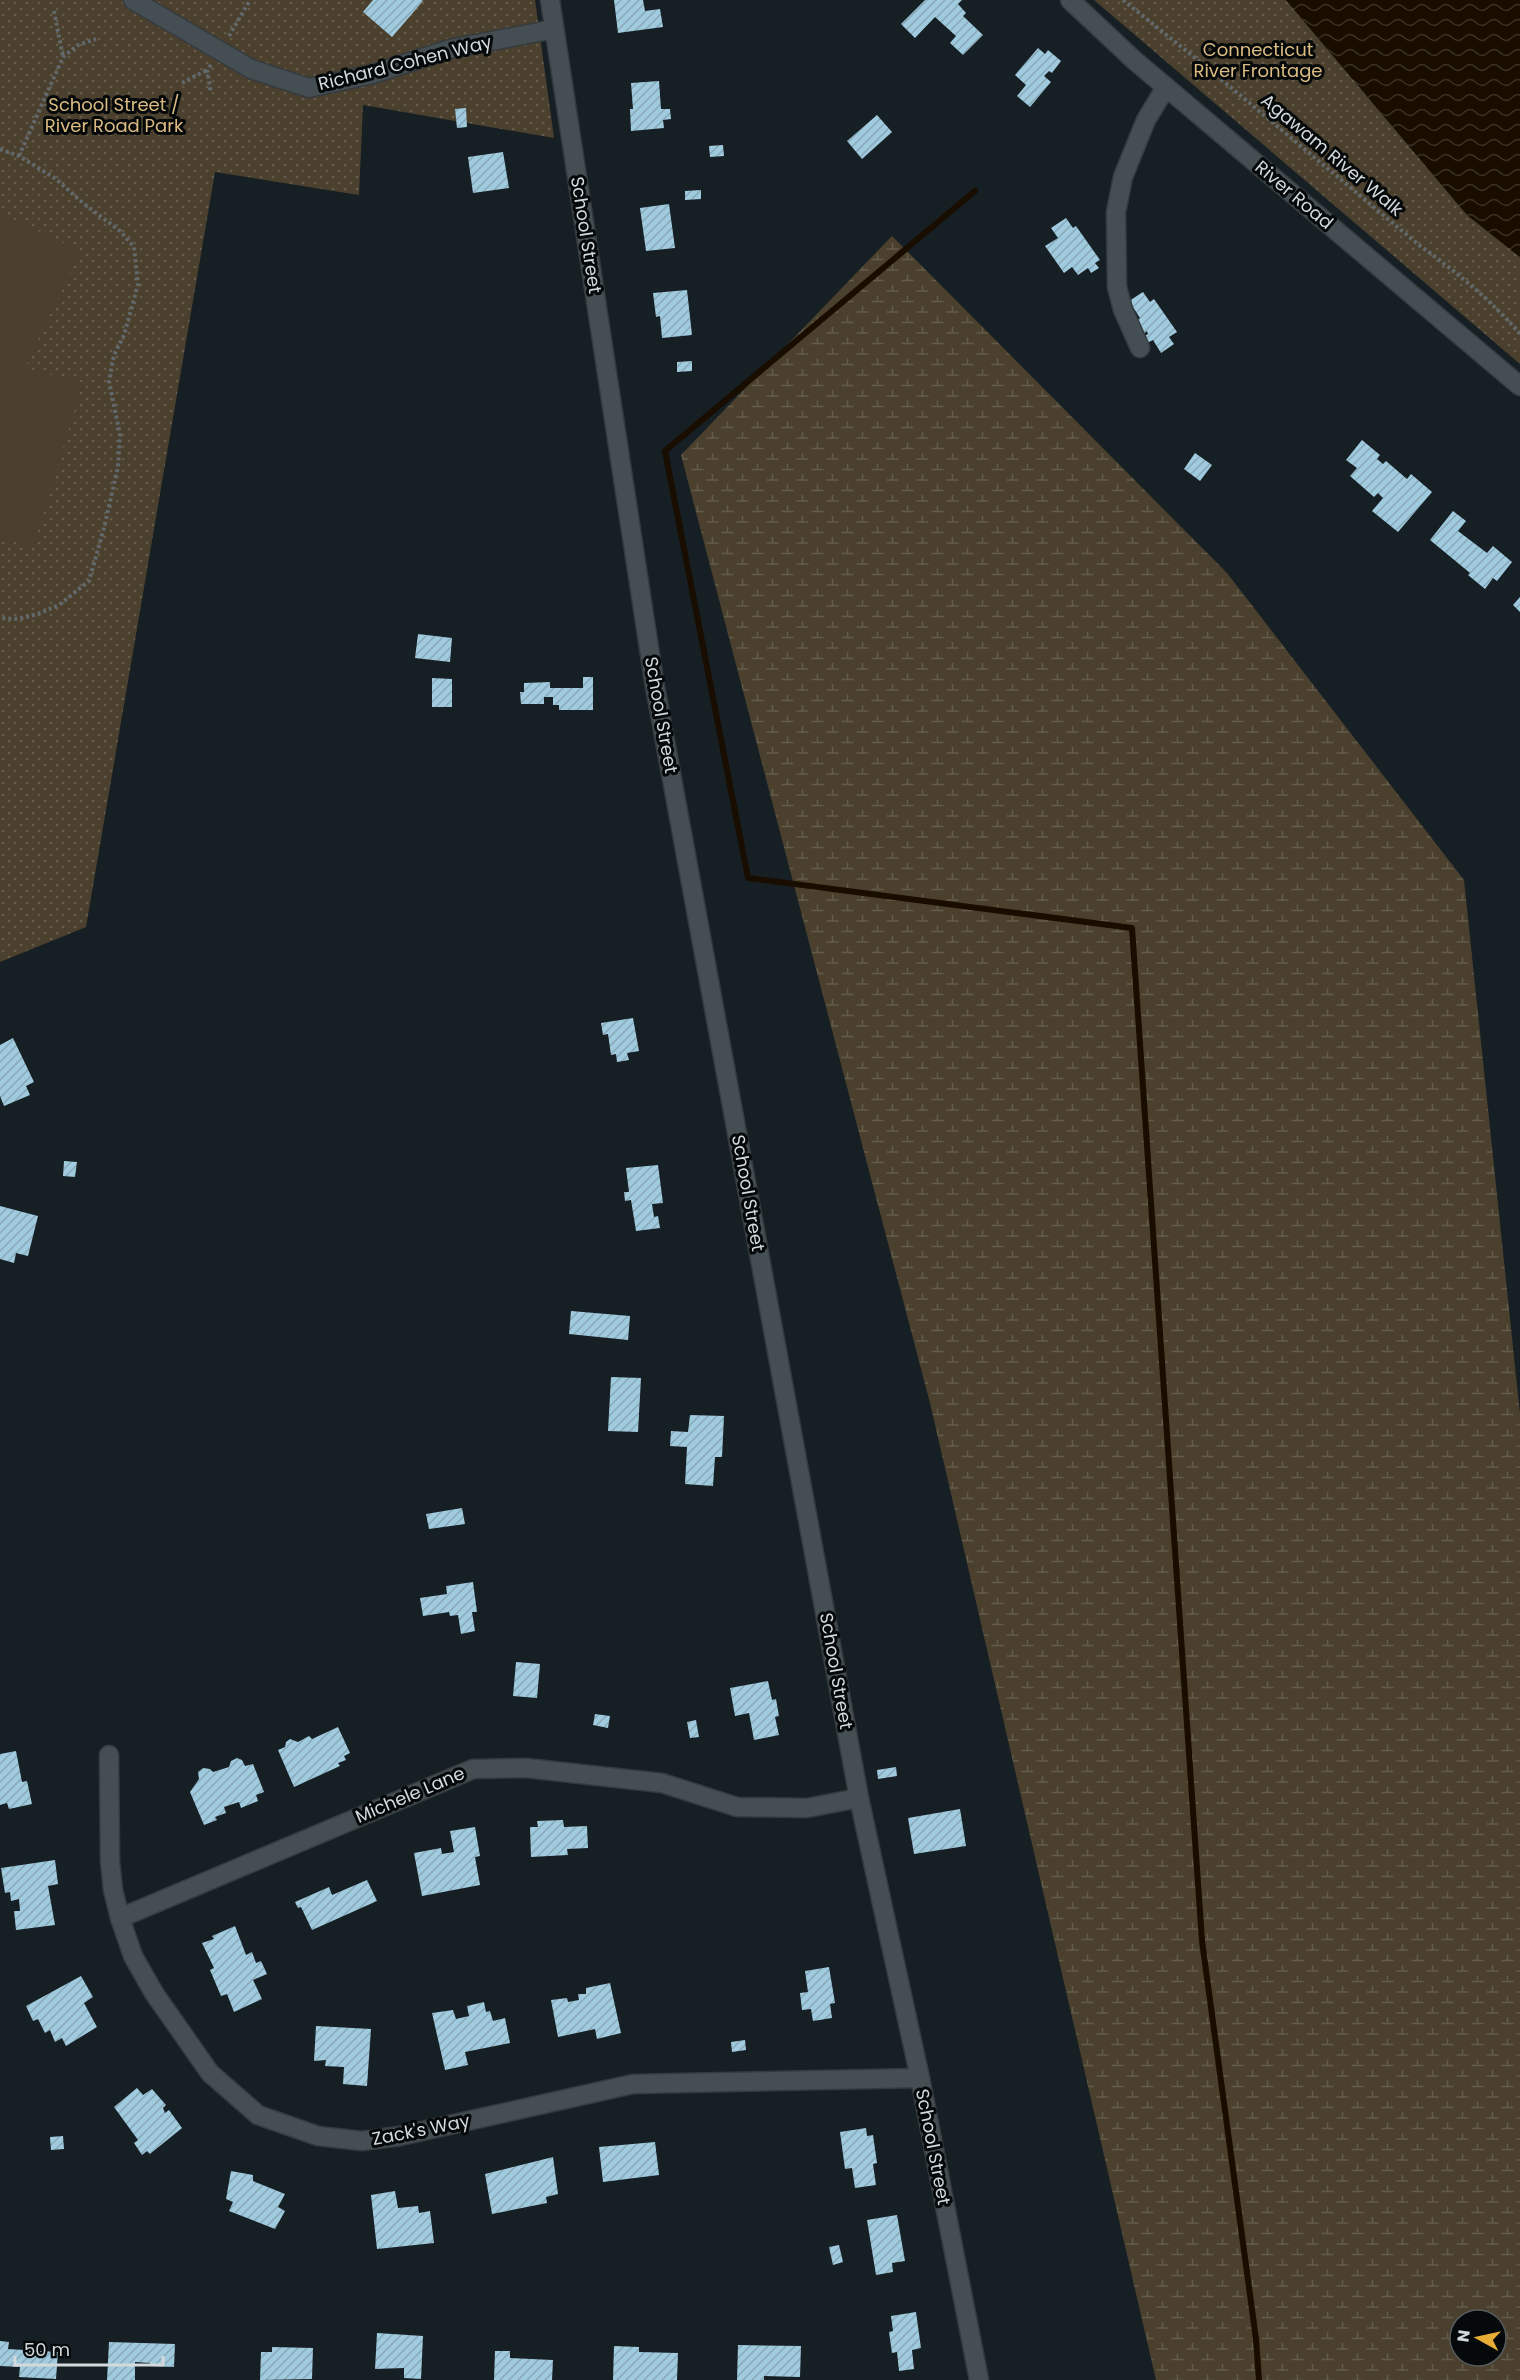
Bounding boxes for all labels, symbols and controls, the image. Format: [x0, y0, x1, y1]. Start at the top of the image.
street label: Richard Cohen Way [316, 29, 494, 96]
park label: Connecticut River Frontage [1193, 37, 1323, 83]
street label: Agawam River Walk [1256, 88, 1409, 222]
park label: School Street / River Road Park [45, 92, 184, 138]
street label: River Road [1250, 155, 1339, 235]
street label: School Street [565, 175, 608, 295]
street label: School Street [639, 655, 684, 775]
street label: School Street [726, 1133, 771, 1253]
street label: School Street [814, 1611, 859, 1731]
street label: Michele Lane [351, 1760, 468, 1829]
street label: School Street [910, 2087, 957, 2207]
street label: Zack's Way [370, 2108, 472, 2151]
north arrow [1448, 2308, 1508, 2368]
text: N [1451, 2328, 1476, 2344]
scale bar [15, 2329, 164, 2367]
text: 50 m [24, 2337, 70, 2362]

